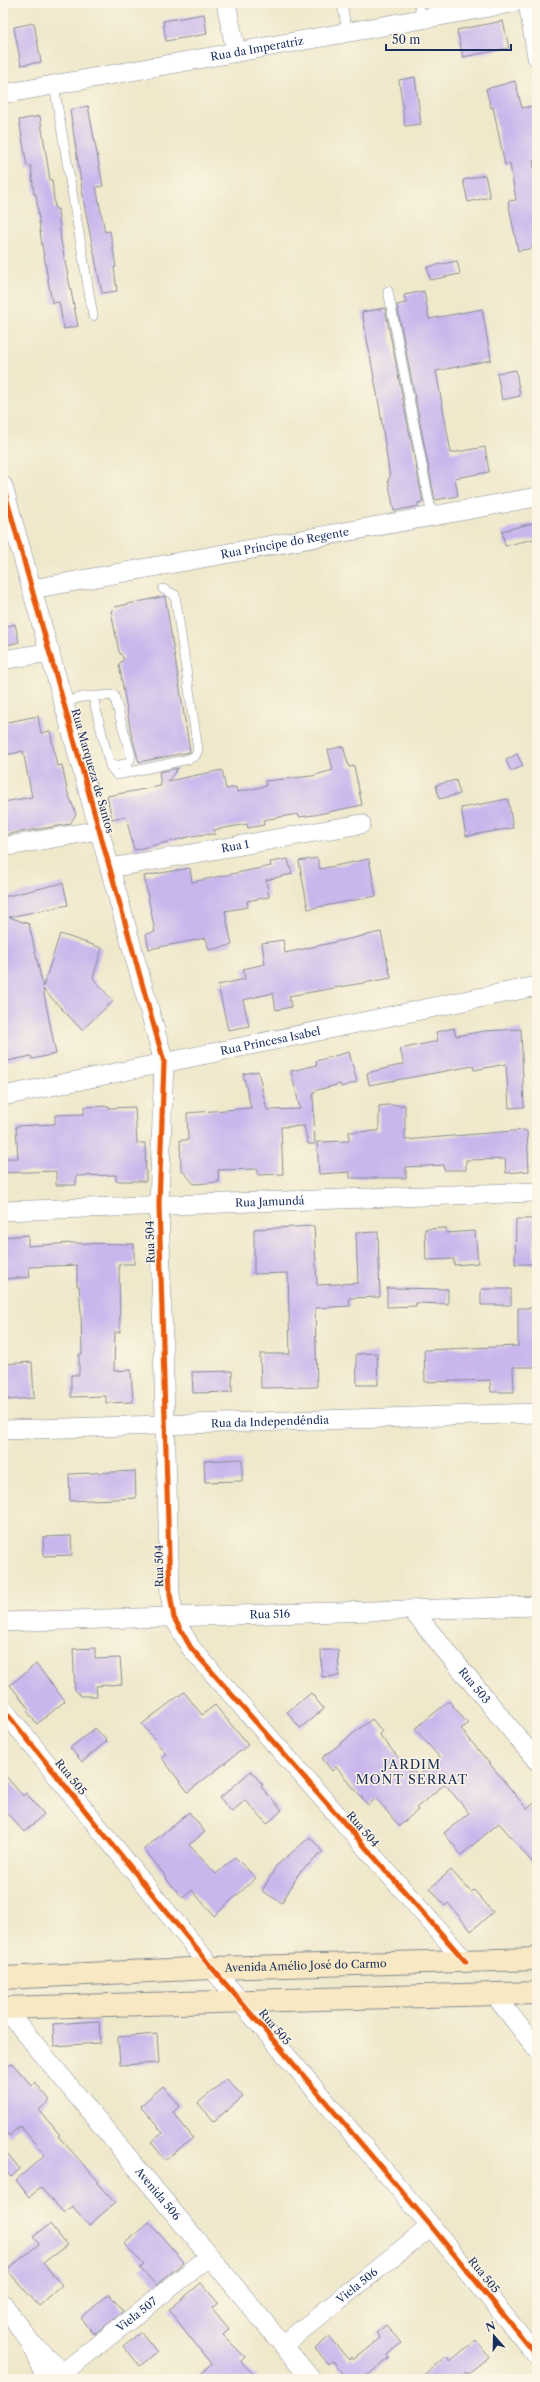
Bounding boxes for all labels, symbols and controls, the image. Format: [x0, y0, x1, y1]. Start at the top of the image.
scale bar [386, 26, 511, 52]
text: 50 m [392, 32, 421, 47]
street label: Rua da Imperatriz [209, 33, 305, 64]
street label: Rua Príncipe do Regente [220, 524, 350, 561]
street label: Rua Marqueza de Santos [68, 707, 118, 835]
street label: Rua 1 [220, 837, 250, 855]
street label: Rua Princesa Isabel [219, 1024, 322, 1058]
street label: Rua Jamundá [235, 1193, 305, 1210]
street label: Rua 504 [142, 1220, 158, 1264]
street label: Rua da Independêndia [211, 1413, 329, 1430]
street label: Rua 504 [152, 1545, 166, 1587]
street label: Rua 516 [249, 1606, 291, 1622]
street label: Rua 503 [456, 1665, 493, 1706]
street label: Rua 505 [52, 1756, 90, 1798]
district label: JARDIM MONT SERRAT [356, 1756, 468, 1787]
street label: Rua 504 [344, 1808, 382, 1850]
street label: Avenida Amélio José do Carmo [224, 1956, 387, 1975]
street label: Rua 505 [256, 2006, 294, 2048]
street label: Avenida 506 [132, 2164, 184, 2223]
street label: Rua 505 [465, 2254, 503, 2296]
street label: Viela 506 [333, 2264, 381, 2307]
street label: Viela 507 [113, 2294, 160, 2335]
north arrow [474, 2316, 514, 2356]
text: N [484, 2318, 498, 2335]

